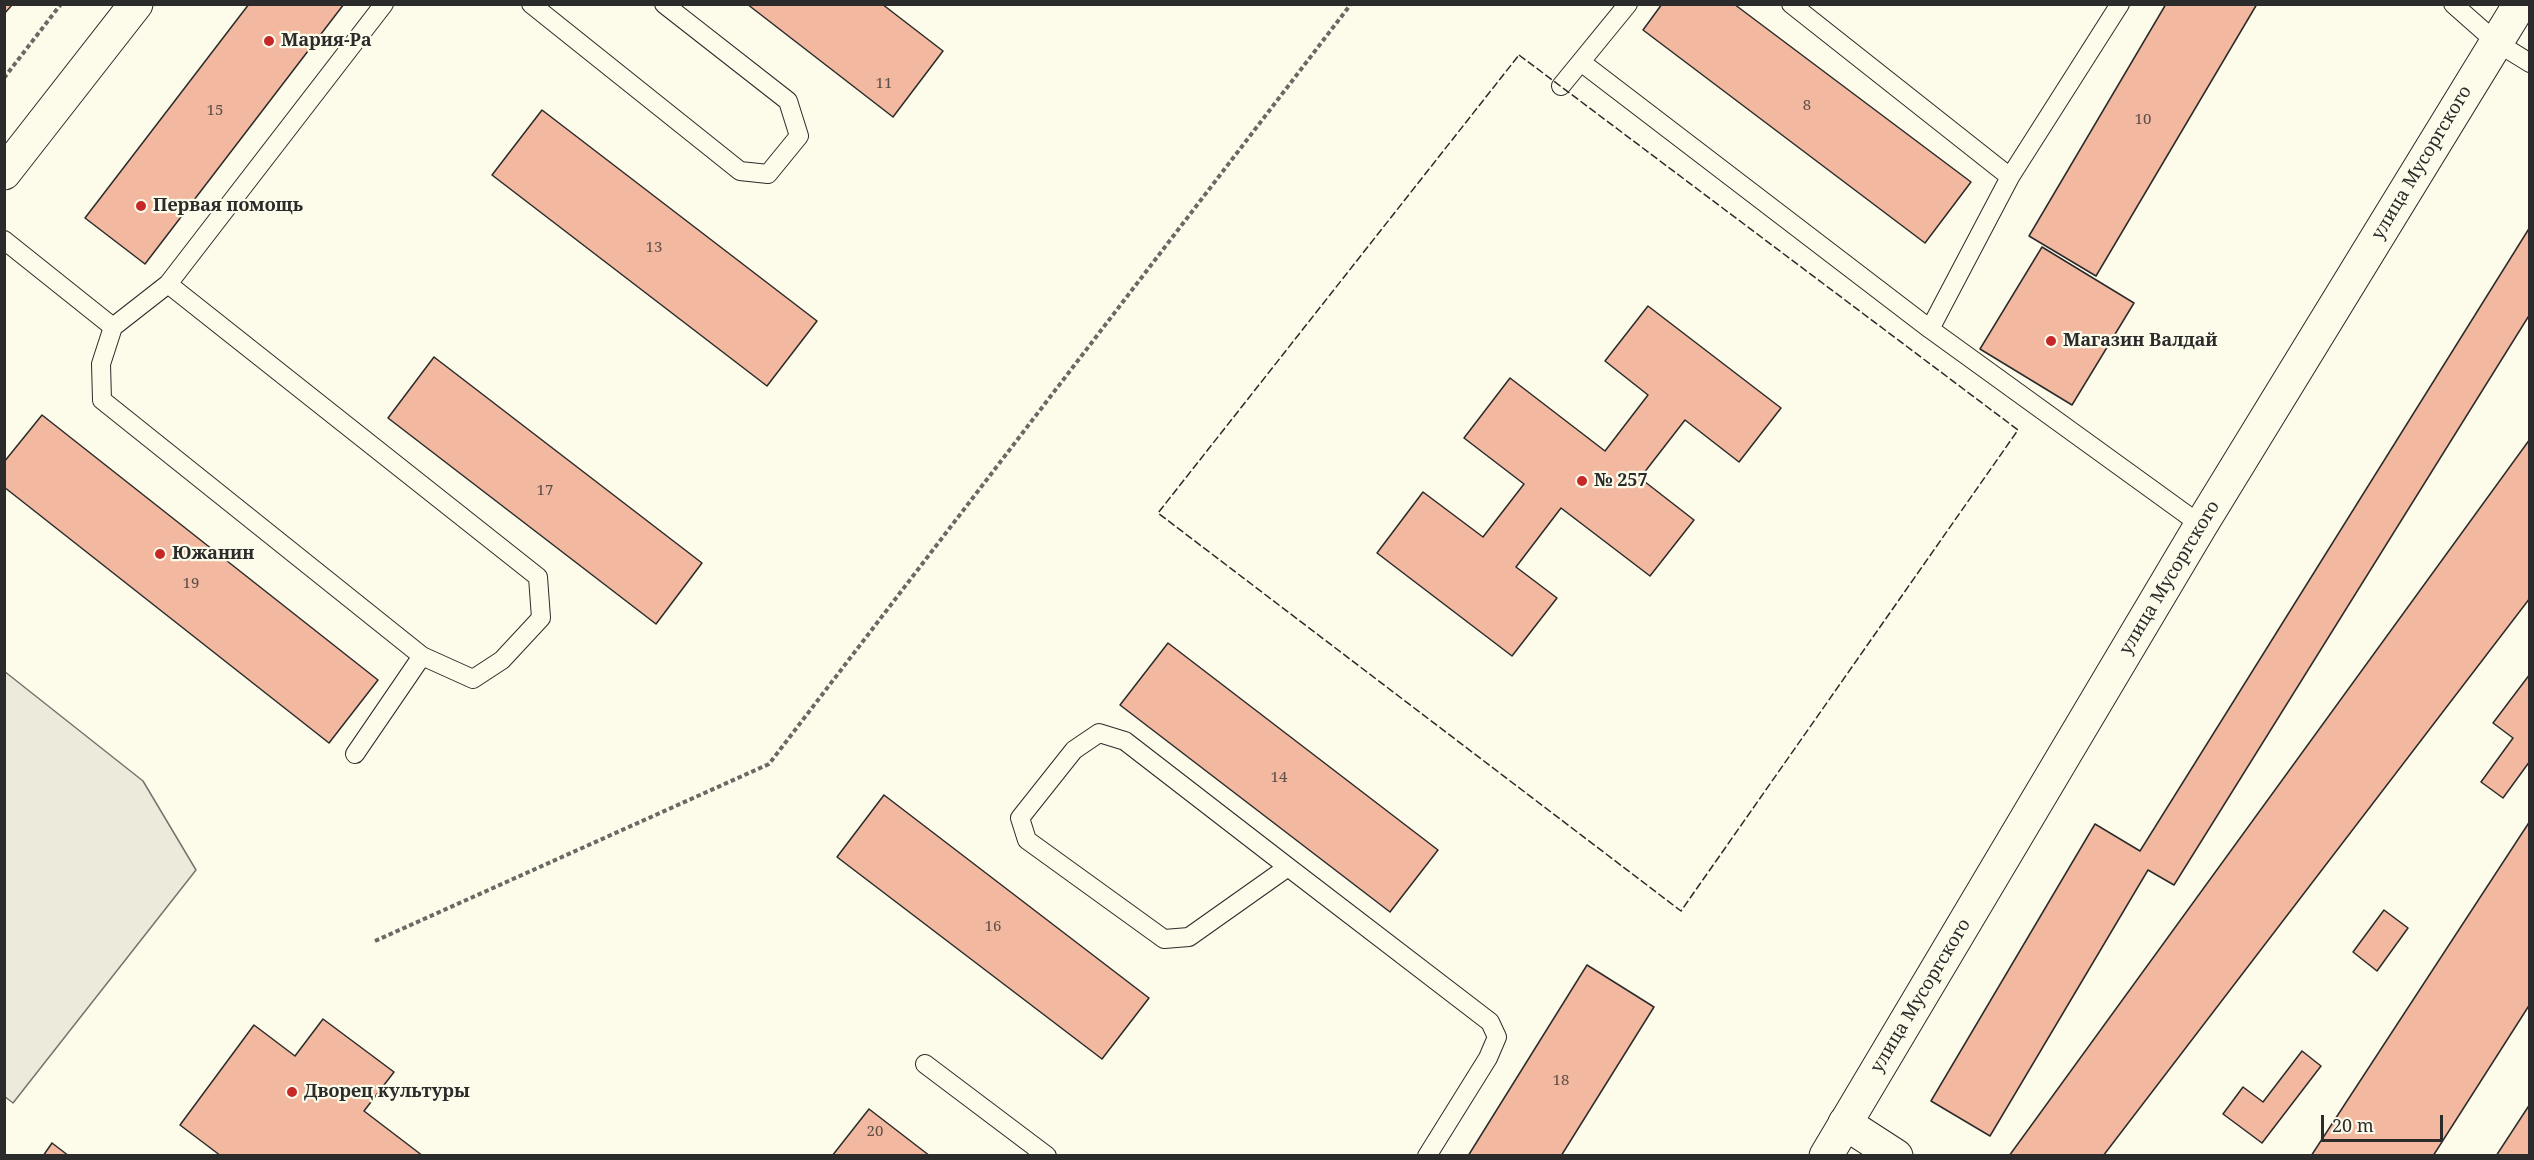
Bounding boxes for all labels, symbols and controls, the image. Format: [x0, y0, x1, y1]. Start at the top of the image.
place label: Мария-Ра [281, 30, 372, 52]
marker: Мария-Ра [262, 34, 276, 48]
house number: 11 [876, 75, 892, 93]
street label: улица Мусоргского [2367, 82, 2477, 244]
house number: 8 [1803, 97, 1811, 115]
house number: 15 [207, 102, 223, 120]
house number: 10 [2135, 111, 2151, 129]
place label: Первая помощь [153, 195, 303, 217]
marker: Первая помощь [134, 199, 148, 213]
house number: 13 [646, 239, 662, 257]
place label: Магазин Валдай [2063, 330, 2218, 352]
marker: Магазин Валдай [2044, 334, 2058, 348]
place label: № 257 [1594, 470, 1648, 492]
marker: № 257 [1575, 474, 1589, 488]
house number: 17 [537, 482, 553, 500]
street label: улица Мусоргского [2115, 497, 2225, 659]
place label: Южанин [172, 543, 254, 565]
marker: Южанин [153, 547, 167, 561]
house number: 19 [183, 575, 199, 593]
house number: 14 [1271, 769, 1287, 787]
street label: улица Мусоргского [1866, 915, 1976, 1077]
house number: 16 [985, 918, 1001, 936]
house number: 18 [1553, 1072, 1569, 1090]
place label: Дворец культуры [304, 1081, 470, 1103]
marker: Дворец культуры [285, 1085, 299, 1099]
scale bar [2324, 1103, 2446, 1141]
text: 20 m [2332, 1113, 2374, 1137]
house number: 20 [867, 1123, 883, 1141]

